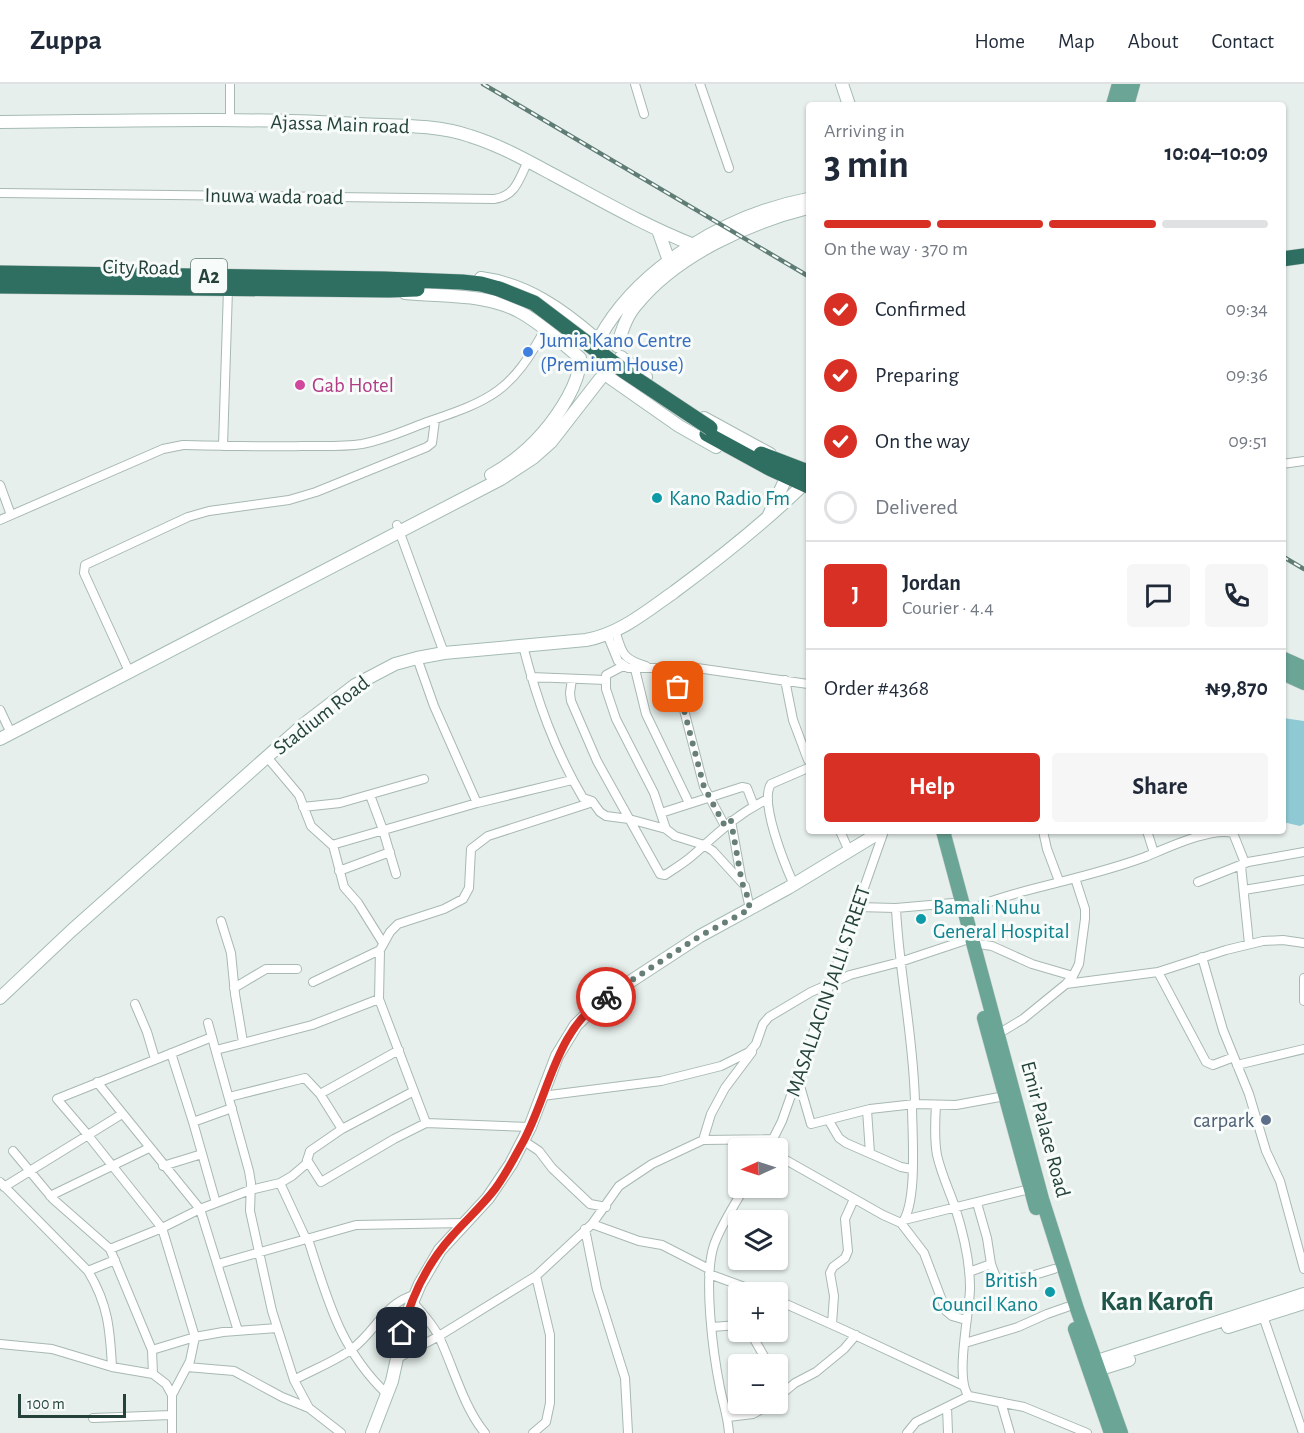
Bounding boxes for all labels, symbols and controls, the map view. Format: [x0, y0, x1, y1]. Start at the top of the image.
text: Zuppa [30, 27, 102, 55]
text: Home [974, 31, 1025, 52]
text: Map [1058, 31, 1095, 52]
text: About [1128, 31, 1178, 52]
text: Contact [1211, 31, 1274, 52]
street label: Ajassa Main road [270, 112, 410, 137]
text: Arriving in [824, 121, 905, 141]
text: 10:04–10:09 [1164, 142, 1268, 164]
text: 3 min [824, 146, 909, 185]
street label: Inuwa wada road [204, 185, 344, 208]
text: On the way · 370 m [824, 239, 968, 259]
street label: City Road [102, 256, 180, 279]
road number: A2 [191, 259, 227, 293]
icon: check [824, 293, 857, 326]
text: Confirmed [875, 298, 966, 320]
text: 09:34 [1226, 299, 1268, 319]
place label: Jumia Kano Centre (Premium House) [540, 330, 691, 375]
marker: Jumia Kano Centre (Premium House) [521, 345, 535, 359]
icon: check [824, 359, 857, 392]
text: Preparing [875, 364, 959, 386]
text: 09:36 [1226, 365, 1268, 385]
place label: Gab Hotel [312, 375, 394, 396]
marker: Gab Hotel [293, 378, 307, 392]
icon: check [824, 425, 857, 458]
text: On the way [875, 430, 970, 452]
text: 09:51 [1228, 431, 1268, 451]
place label: Kano Radio Fm [669, 488, 790, 509]
marker: Kano Radio Fm [650, 491, 664, 505]
text: Delivered [875, 496, 958, 518]
button: chat [1127, 564, 1190, 627]
button: phone [1205, 564, 1268, 627]
text: Jordan [902, 572, 961, 594]
text: J [852, 584, 859, 606]
text: Courier · 4.4 [902, 598, 994, 618]
pin [652, 661, 703, 712]
icon: bag [661, 670, 694, 703]
street label: Stadium Road [270, 672, 373, 759]
text: Order #4368 [824, 677, 929, 699]
text: ₦9,870 [1205, 677, 1268, 699]
button: Help [824, 753, 1040, 822]
button: Share [1052, 753, 1268, 822]
street label: MASALLACIN JALLI STREET [782, 883, 874, 1099]
place label: Bamali Nuhu General Hospital [933, 897, 1070, 942]
marker: Bamali Nuhu General Hospital [914, 912, 928, 926]
courier [576, 967, 636, 1027]
icon: bike [590, 981, 623, 1014]
street label: Emir Palace Road [1017, 1059, 1074, 1200]
place label: carpark [1193, 1110, 1254, 1131]
marker: carpark [1259, 1113, 1273, 1127]
north arrow [728, 1138, 788, 1198]
map controls [728, 1138, 788, 1414]
button: layers [728, 1210, 788, 1270]
place label: British Council Kano [932, 1270, 1038, 1315]
button: + [728, 1282, 788, 1342]
marker: British Council Kano [1043, 1285, 1057, 1299]
district label: Kan Karofi [1100, 1288, 1214, 1315]
pin [376, 1307, 427, 1358]
icon: home [385, 1316, 418, 1349]
button: − [728, 1354, 788, 1414]
scale bar [18, 1391, 126, 1418]
text: 100 m [27, 1396, 65, 1412]

